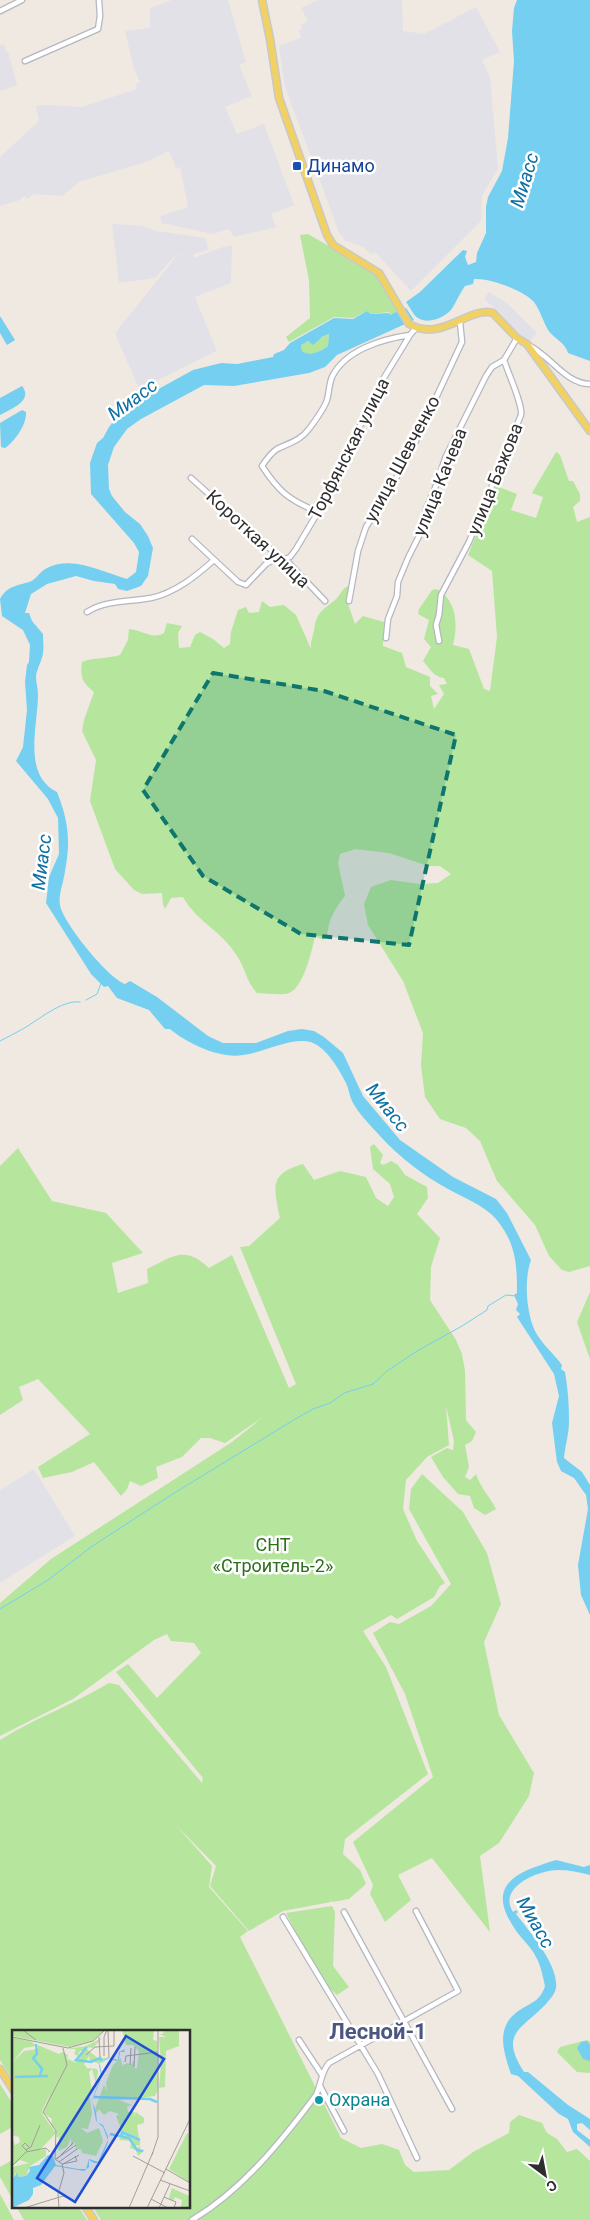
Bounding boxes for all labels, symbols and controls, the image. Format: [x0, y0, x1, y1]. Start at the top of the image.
water label: Миасс [505, 150, 544, 210]
place label: Динамо [307, 155, 375, 176]
marker: Динамо [291, 160, 303, 172]
water label: Миасс [103, 373, 162, 425]
street label: Торфянская улица [304, 374, 393, 523]
street label: улица Шевченко [359, 392, 444, 526]
street label: улица Бажова [463, 420, 527, 538]
street label: улица Качева [408, 425, 471, 539]
street label: Короткая улица [202, 485, 314, 592]
water label: Миасс [27, 832, 56, 891]
water label: Миасс [361, 1078, 414, 1137]
park label: СНТ «Строитель-2» [213, 1534, 333, 1576]
water label: Миасс [512, 1892, 560, 1953]
district label: Лесной-1 [329, 2019, 427, 2044]
inset map [12, 2030, 190, 2208]
place label: Охрана [329, 2089, 390, 2110]
marker: Охрана [313, 2094, 325, 2106]
north arrow [520, 2150, 570, 2200]
text: С [544, 2177, 560, 2195]

